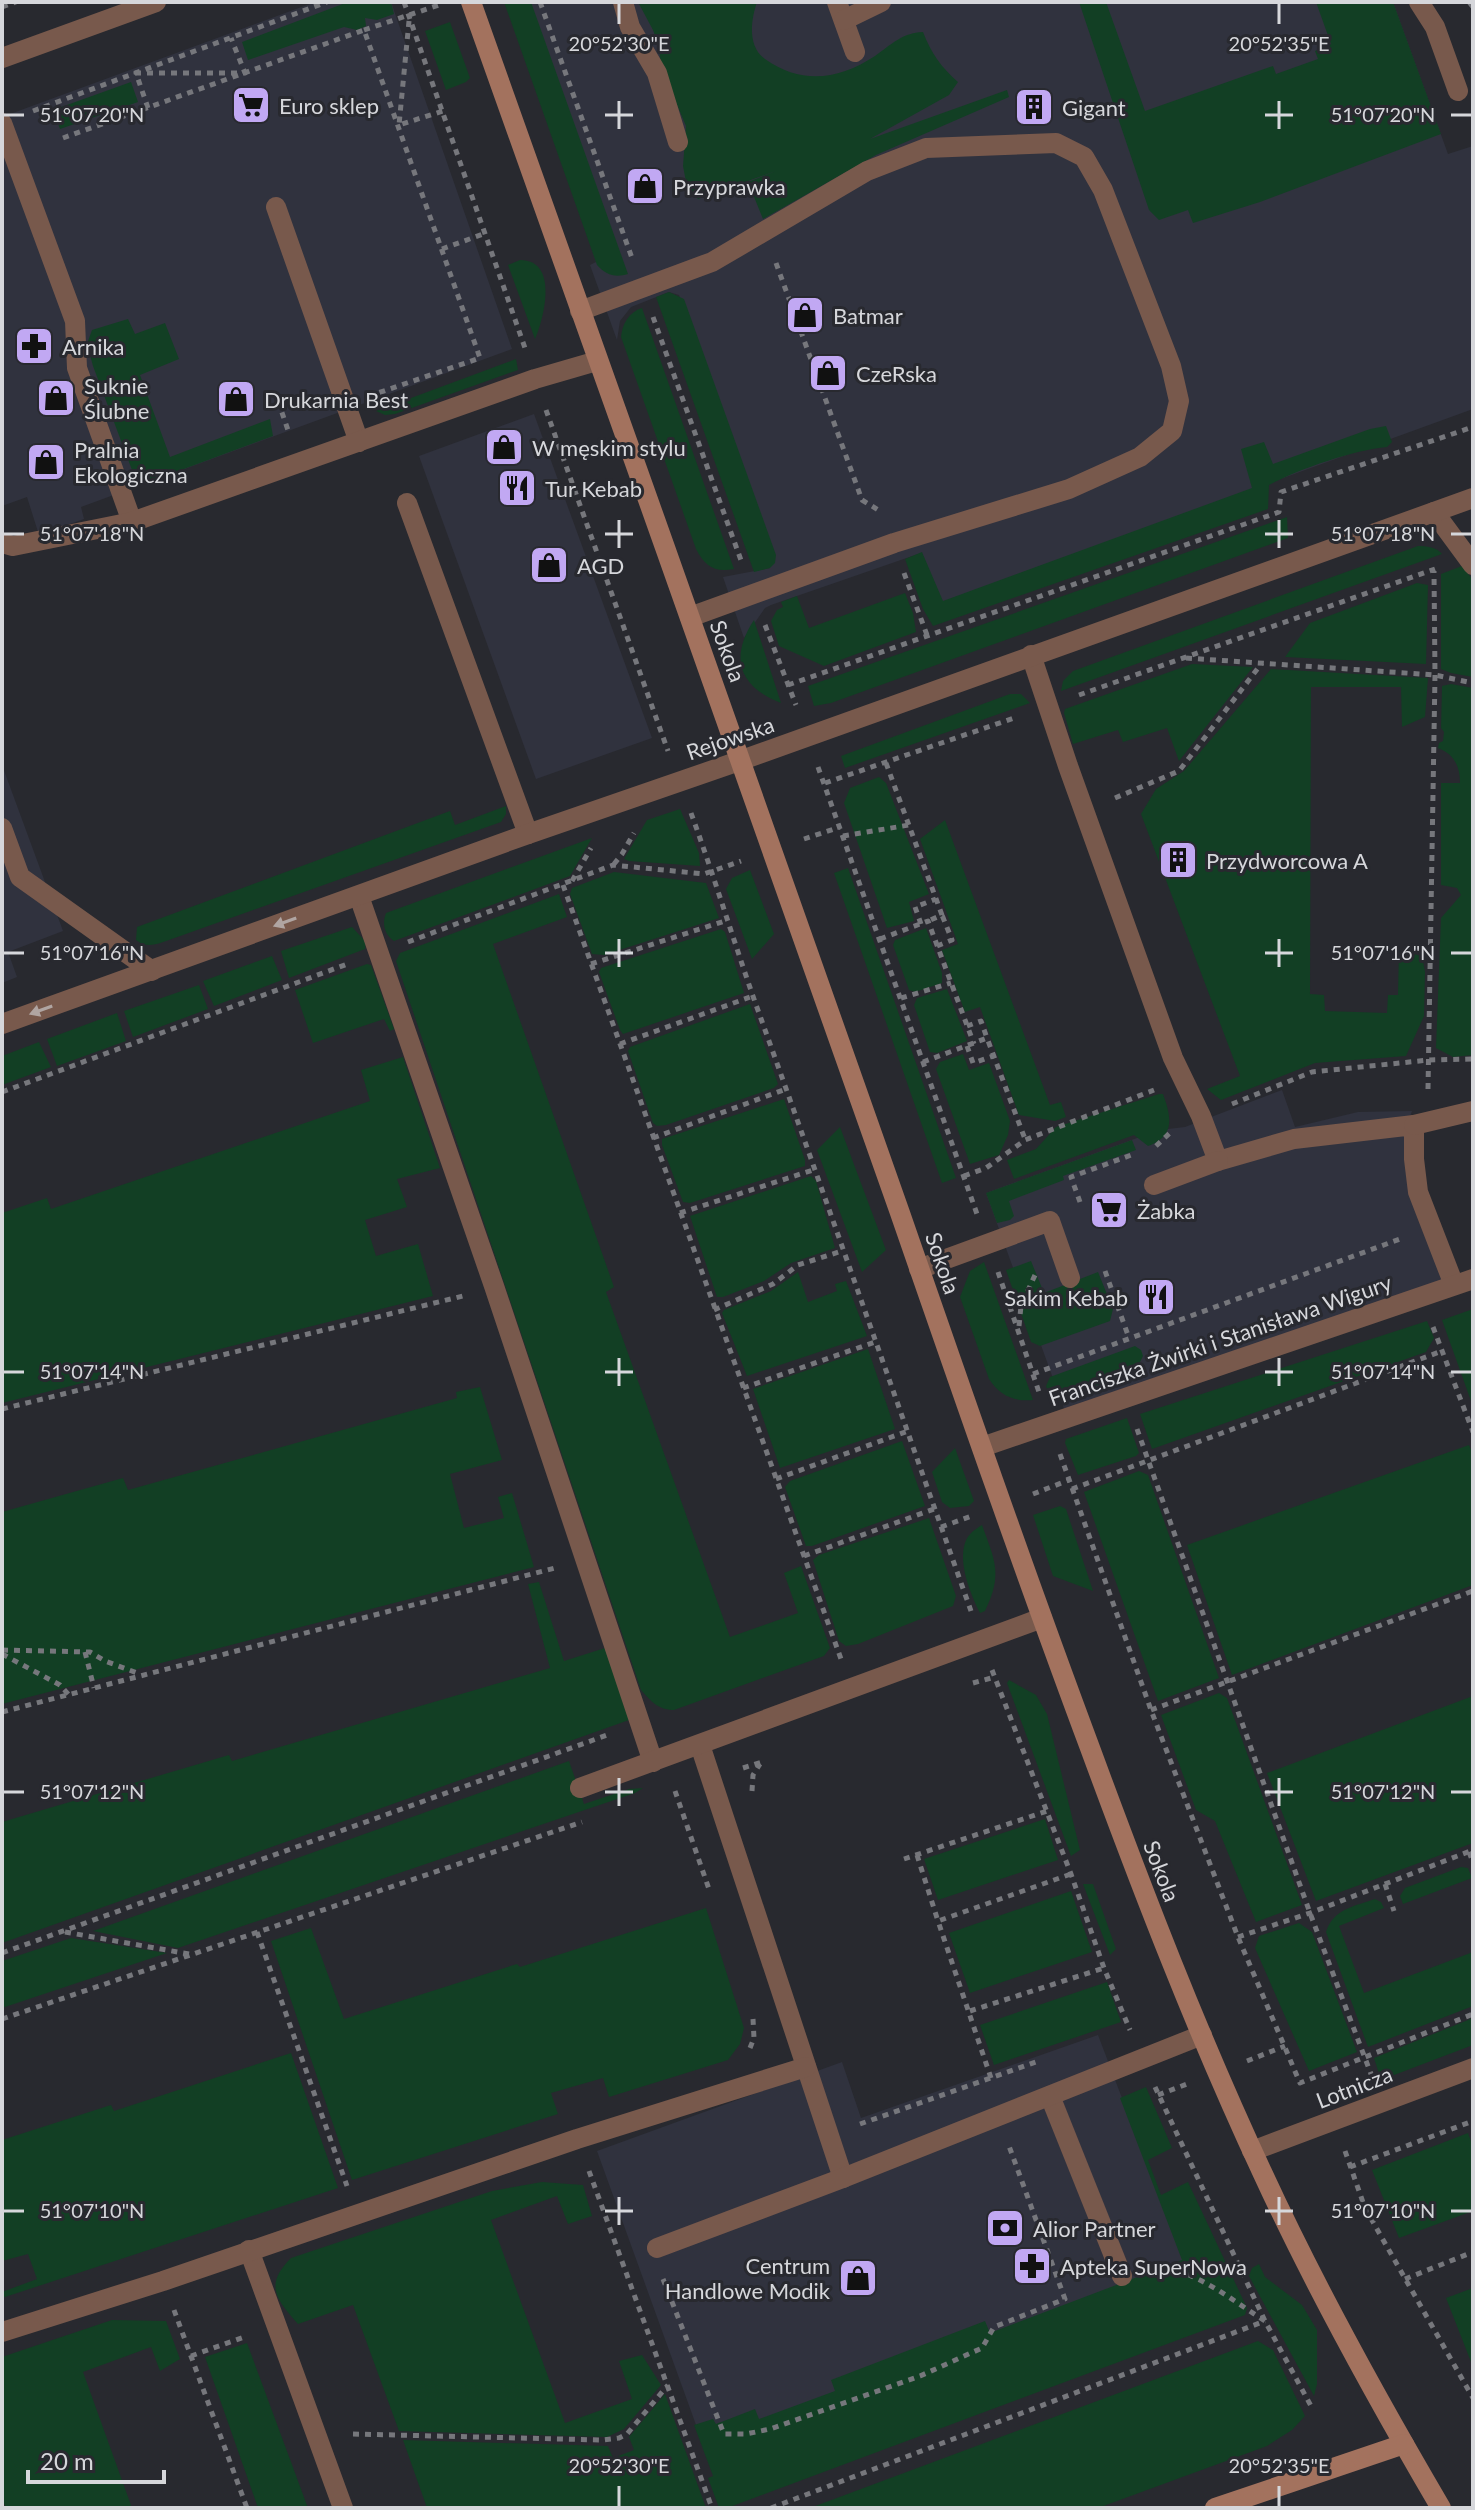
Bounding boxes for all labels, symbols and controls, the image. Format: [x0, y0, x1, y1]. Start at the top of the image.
text: 20°52'30"E [569, 31, 669, 55]
text: 20°52'35"E [1229, 31, 1329, 55]
supermarket icon: Euro sklep [230, 84, 272, 126]
building icon: Gigant [1013, 86, 1055, 128]
place label: Euro sklep [279, 92, 379, 119]
place label: Gigant [1062, 94, 1126, 121]
text: 51°07'20"N [40, 102, 144, 126]
text: 51°07'20"N [1331, 102, 1435, 126]
shop icon: Przyprawka [624, 165, 666, 207]
place label: Przyprawka [673, 173, 786, 200]
shop icon: Batmar [784, 294, 826, 336]
place label: Batmar [833, 302, 903, 329]
pharmacy icon: Arnika [13, 325, 55, 367]
place label: Arnika [62, 333, 125, 360]
shop icon: CzeRska [807, 352, 849, 394]
place label: CzeRska [856, 360, 937, 387]
place label: Suknie Ślubne [84, 372, 149, 424]
shop icon: Suknie Ślubne [35, 377, 77, 419]
shop icon: Drukarnia Best [215, 378, 257, 420]
place label: Drukarnia Best [264, 386, 408, 413]
shop icon: W męskim stylu [483, 426, 525, 468]
place label: W męskim stylu [532, 434, 686, 461]
place label: Pralnia Ekologiczna [74, 436, 188, 488]
shop icon: Pralnia Ekologiczna [25, 441, 67, 483]
restaurant icon: Tur Kebab [496, 467, 538, 509]
place label: Tur Kebab [545, 475, 642, 502]
text: 51°07'18"N [40, 521, 144, 545]
text: 51°07'18"N [1331, 521, 1435, 545]
shop icon: AGD [528, 544, 570, 586]
place label: AGD [577, 552, 624, 579]
street label: Sokola [704, 617, 752, 685]
street label: Rejowska [683, 710, 777, 766]
building icon: Przydworcowa A [1157, 839, 1199, 881]
place label: Przydworcowa A [1206, 847, 1368, 874]
one-way arrow [273, 917, 297, 929]
text: 51°07'16"N [40, 940, 144, 964]
text: 51°07'16"N [1331, 940, 1435, 964]
one-way arrow [29, 1005, 53, 1017]
supermarket icon: Żabka [1088, 1189, 1130, 1231]
place label: Żabka [1137, 1197, 1196, 1224]
street label: Sokola [920, 1229, 966, 1297]
street label: Franciszka Żwirki i Stanisława Wigury [1045, 1268, 1396, 1412]
restaurant icon: Sakim Kebab [1135, 1276, 1177, 1318]
place label: Sakim Kebab [1004, 1284, 1128, 1311]
text: 51°07'14"N [40, 1359, 144, 1383]
text: 51°07'14"N [1331, 1359, 1435, 1383]
text: 51°07'12"N [40, 1779, 144, 1803]
text: 51°07'12"N [1331, 1779, 1435, 1803]
street label: Sokola [1138, 1837, 1186, 1905]
street label: Lotnicza [1312, 2060, 1396, 2114]
text: 51°07'10"N [40, 2198, 144, 2222]
text: 51°07'10"N [1331, 2198, 1435, 2222]
bank icon: Alior Partner [984, 2207, 1026, 2249]
place label: Alior Partner [1033, 2215, 1156, 2242]
pharmacy icon: Apteka SuperNowa [1011, 2245, 1053, 2287]
place label: Centrum Handlowe Modik [665, 2252, 831, 2304]
place label: Apteka SuperNowa [1060, 2253, 1247, 2280]
shop icon: Centrum Handlowe Modik [837, 2257, 879, 2299]
scale bar [28, 2434, 164, 2484]
text: 20 m [40, 2446, 94, 2475]
text: 20°52'30"E [569, 2453, 669, 2477]
text: 20°52'35"E [1229, 2453, 1329, 2477]

